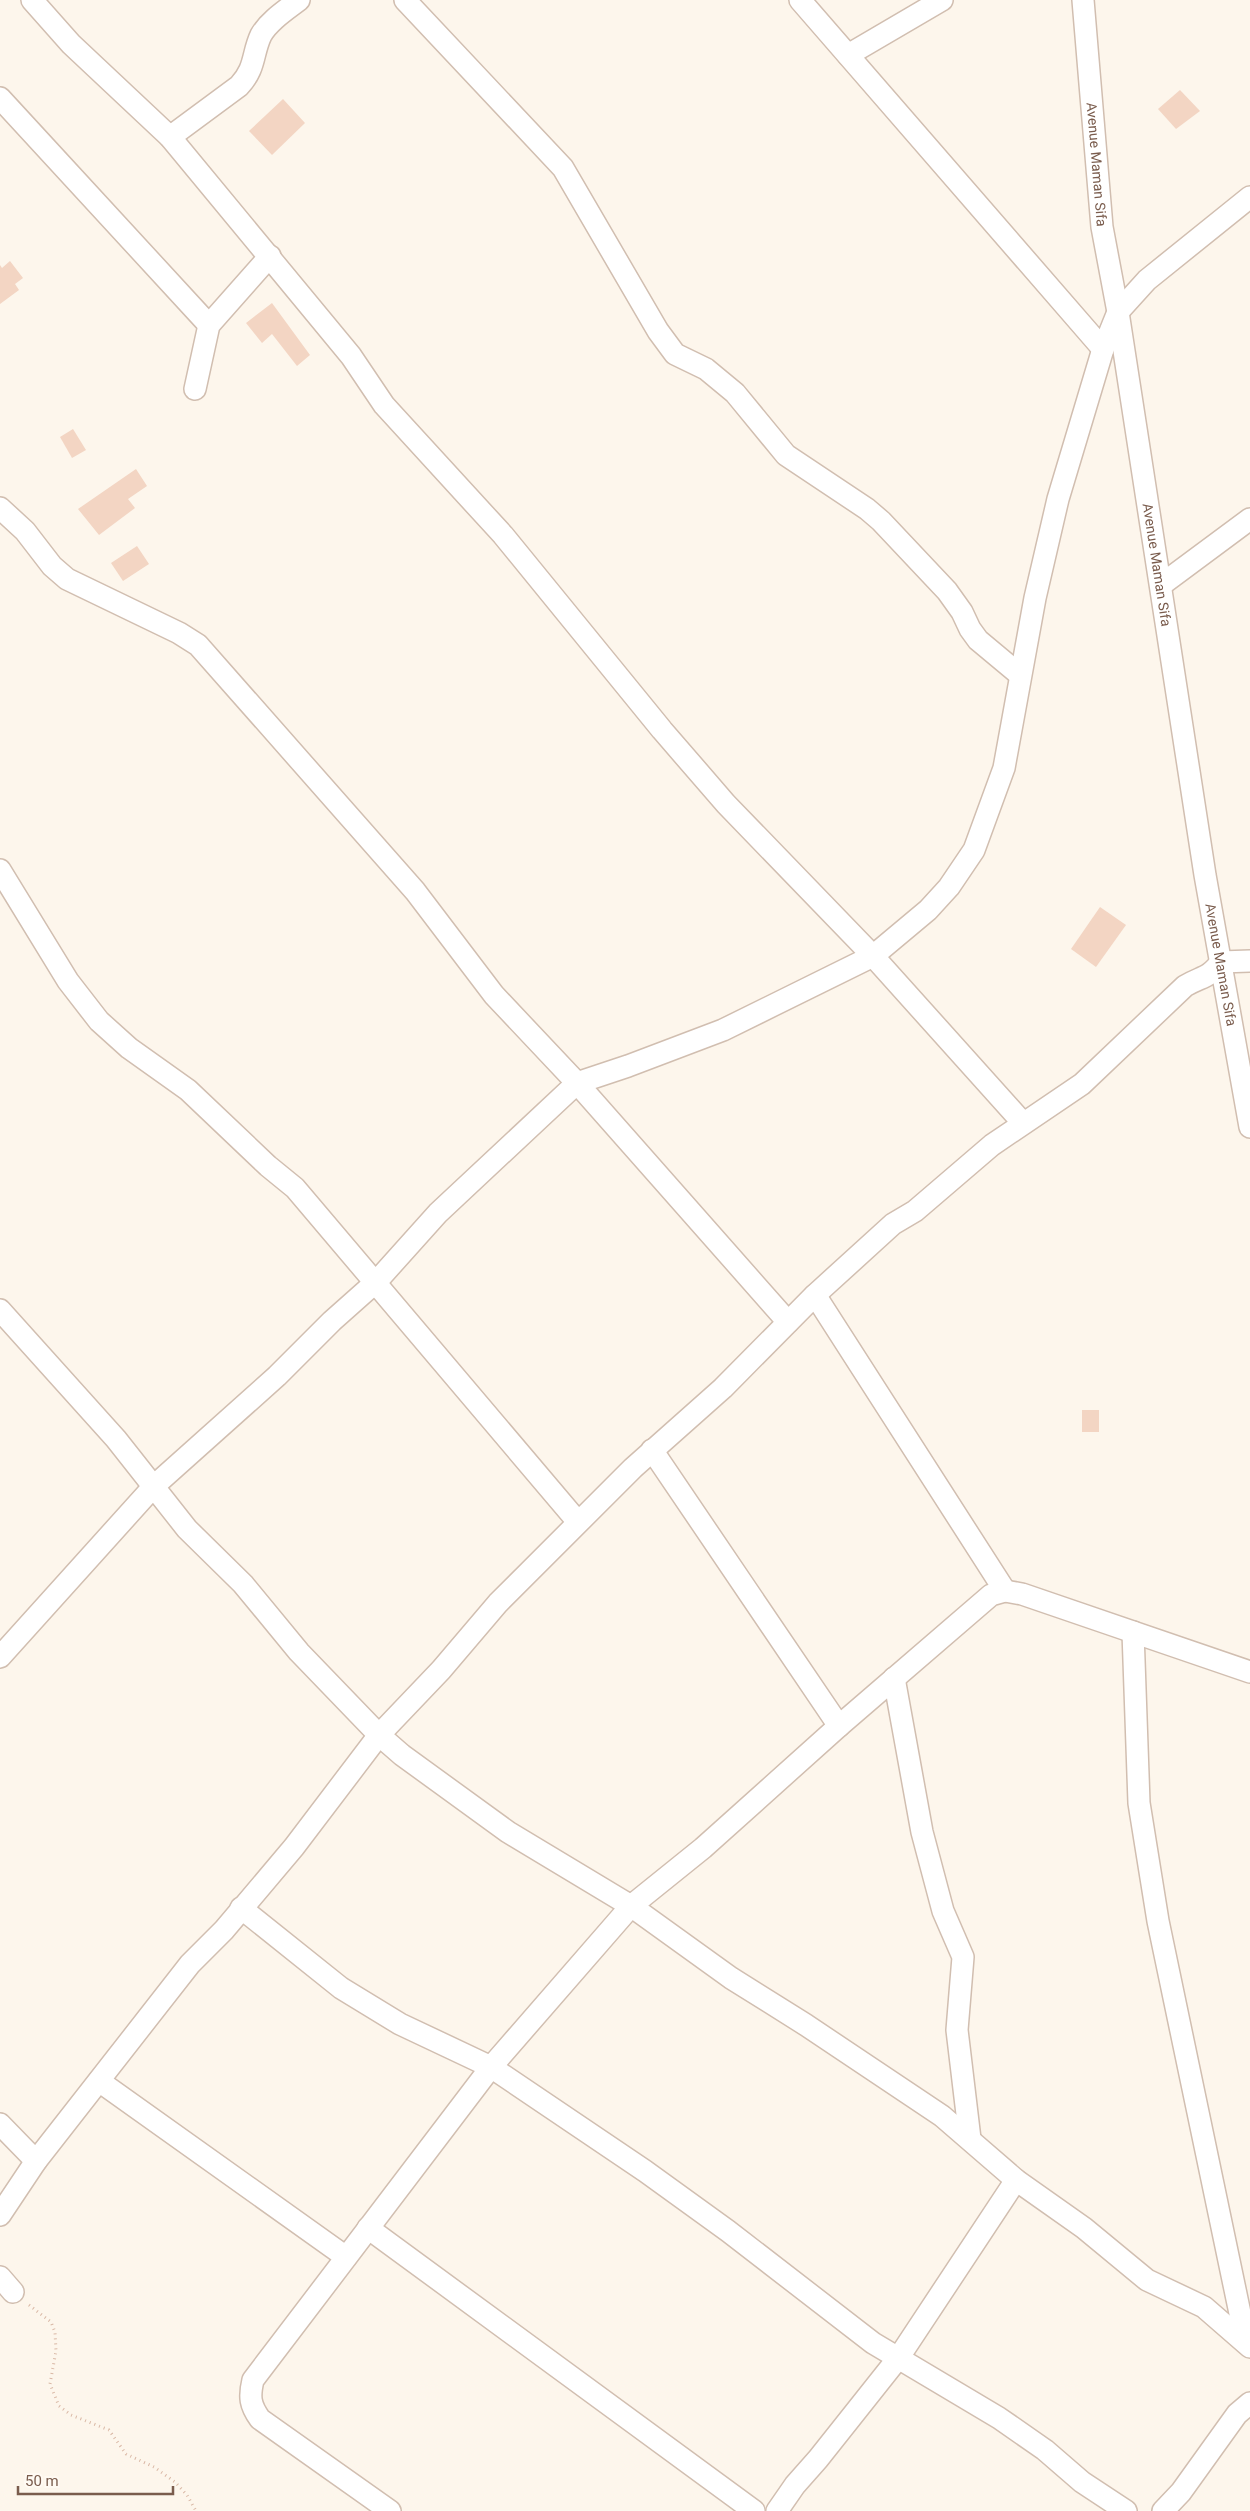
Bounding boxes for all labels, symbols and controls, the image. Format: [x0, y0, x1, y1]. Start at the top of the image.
street label: Avenue Maman Sifa [1084, 102, 1110, 227]
street label: Avenue Maman Sifa [1140, 502, 1174, 627]
street label: Avenue Maman Sifa [1202, 902, 1240, 1027]
scale bar [18, 2464, 172, 2496]
text: 50 m [25, 2472, 59, 2490]

